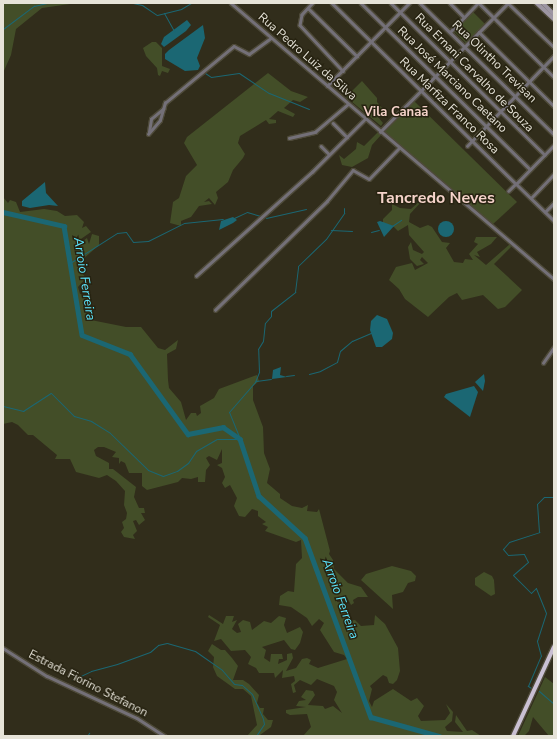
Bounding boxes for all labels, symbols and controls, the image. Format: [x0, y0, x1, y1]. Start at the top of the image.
street label: Rua Pedro Luiz da Silva [255, 10, 359, 104]
street label: Rua Ernani Carvalho de Souza [412, 11, 536, 135]
street label: Rua Olintho Trevisan [449, 18, 539, 106]
street label: Rua José Marciano Caetano [394, 24, 510, 136]
street label: Rua Marfiza Franco Rosa [396, 55, 502, 157]
district label: Vila Canaã [364, 104, 428, 120]
district label: Tancredo Neves [377, 188, 495, 208]
water label: Arroio Ferreira [70, 236, 98, 322]
water label: Arroio Ferreira [318, 557, 362, 641]
street label: Estrada Fiorino Stefanon [26, 648, 150, 720]

